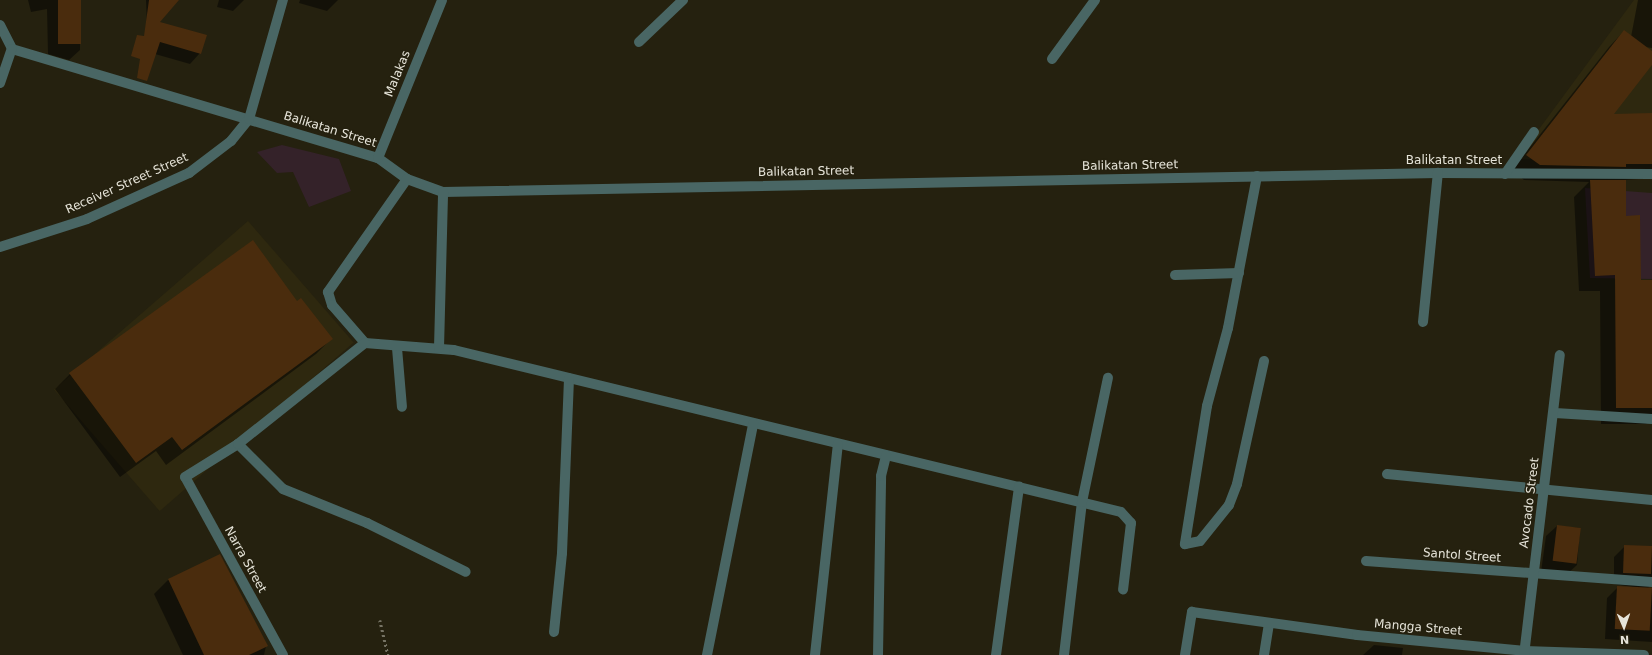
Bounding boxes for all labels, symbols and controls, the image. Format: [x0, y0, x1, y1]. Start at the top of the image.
street label: Malakas [382, 49, 414, 99]
street label: Balikatan Street [282, 109, 378, 151]
street label: Receiver Street Street [64, 150, 190, 218]
street label: Balikatan Street [1406, 154, 1502, 168]
street label: Balikatan Street [1082, 158, 1178, 174]
street label: Balikatan Street [758, 164, 854, 180]
street label: Avocado Street [1517, 457, 1543, 549]
street label: Narra Street [221, 524, 269, 596]
street label: Santol Street [1422, 546, 1502, 566]
north arrow [1604, 607, 1644, 647]
street label: Mangga Street [1373, 617, 1463, 639]
text: N [1620, 633, 1629, 646]

